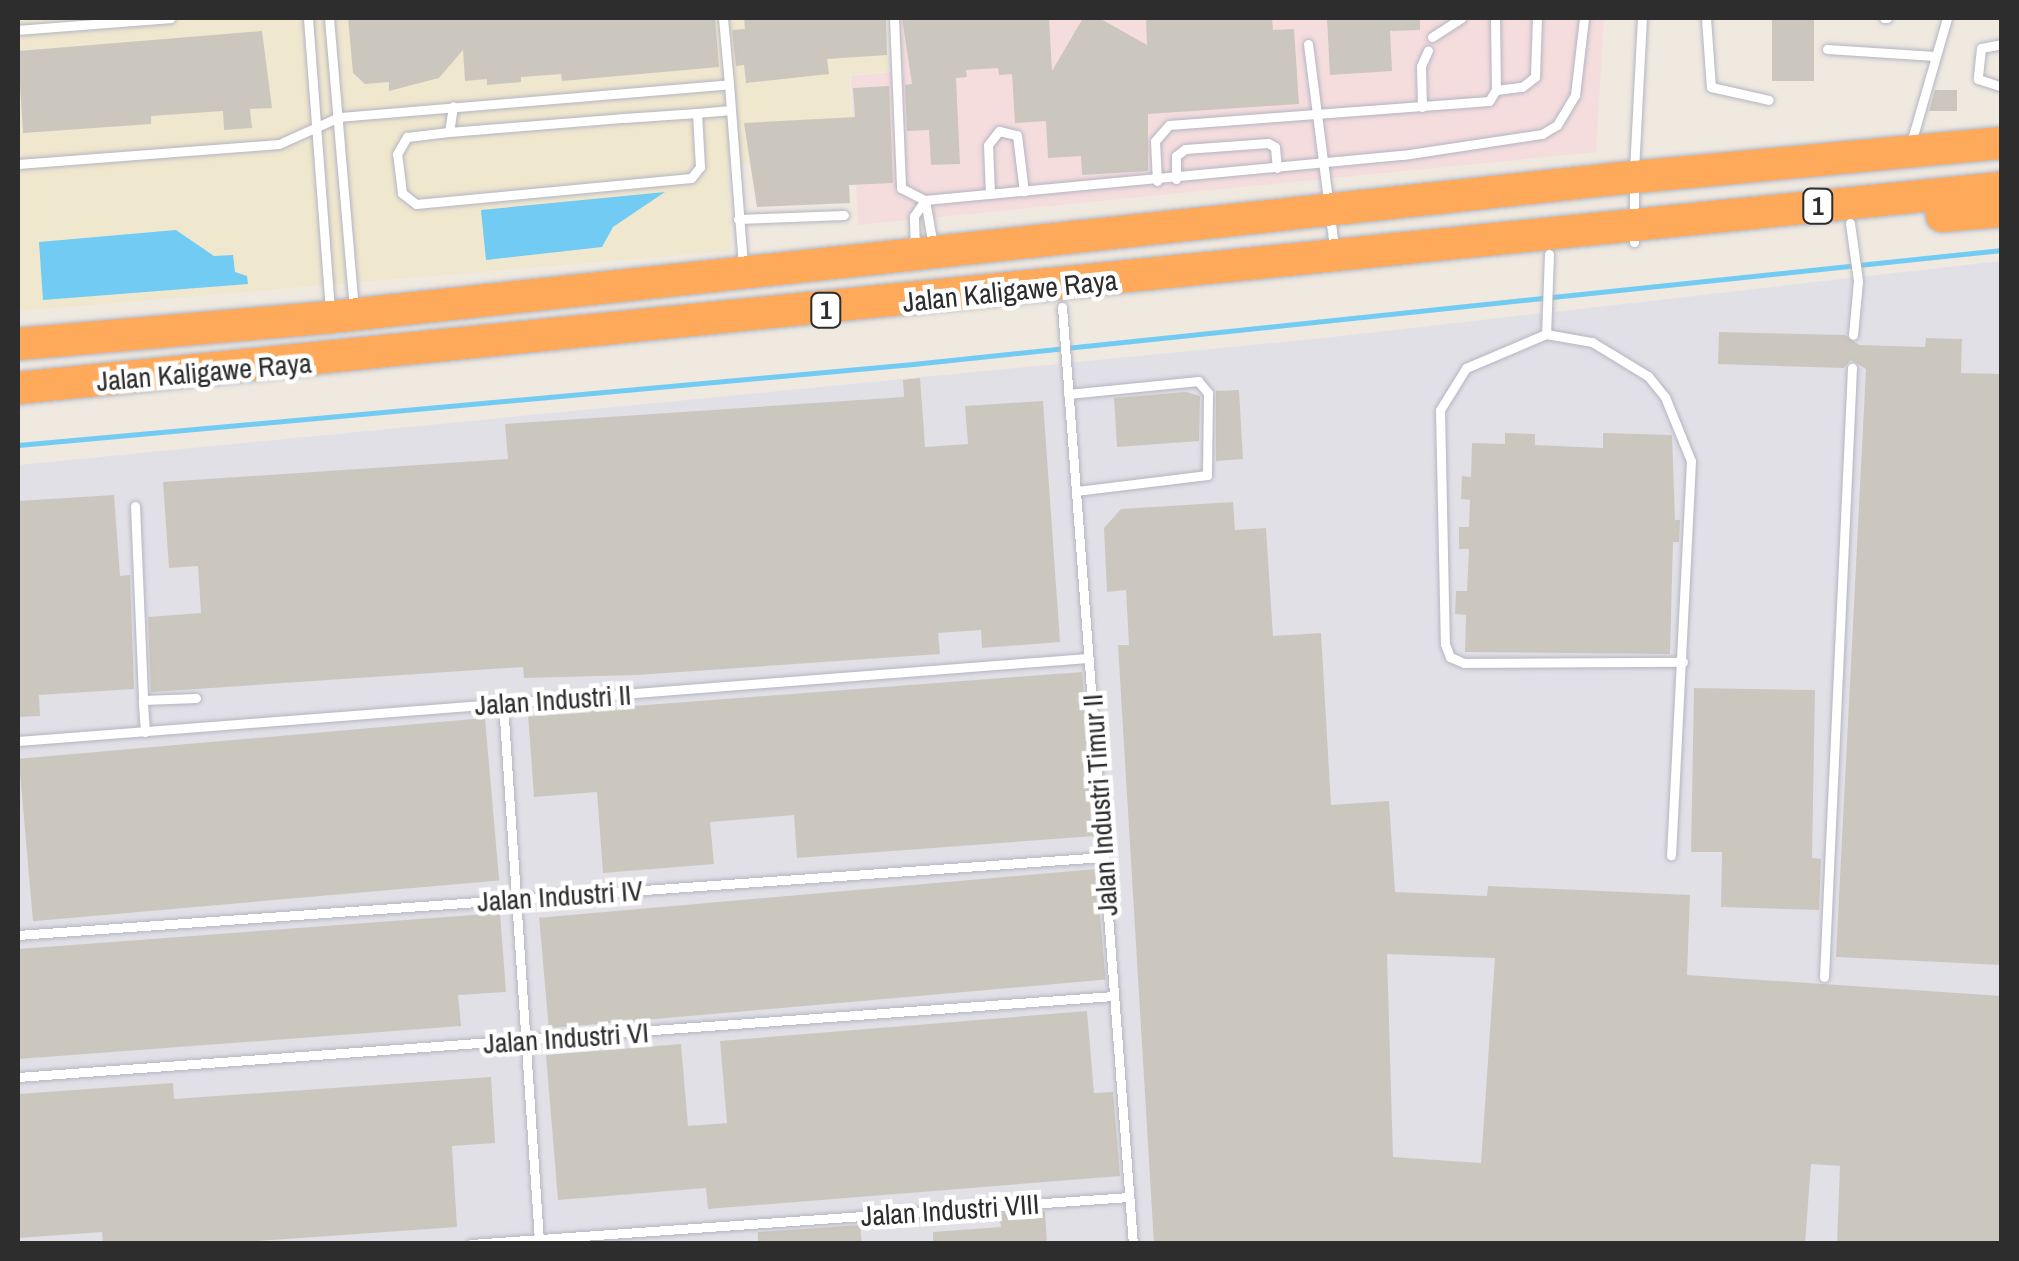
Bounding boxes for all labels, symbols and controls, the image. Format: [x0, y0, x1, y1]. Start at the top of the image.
road number: 1 [1800, 186, 1836, 226]
street label: Jalan Kaligawe Raya [901, 263, 1119, 319]
road number: 1 [808, 290, 844, 330]
street label: Jalan Kaligawe Raya [95, 346, 313, 398]
street label: Jalan Industri II [474, 678, 632, 722]
street label: Jalan Industri Timur II [1075, 693, 1125, 917]
street label: Jalan Industri IV [476, 873, 644, 919]
street label: Jalan Industri VI [482, 1015, 650, 1061]
street label: Jalan Industri VIII [860, 1187, 1040, 1233]

